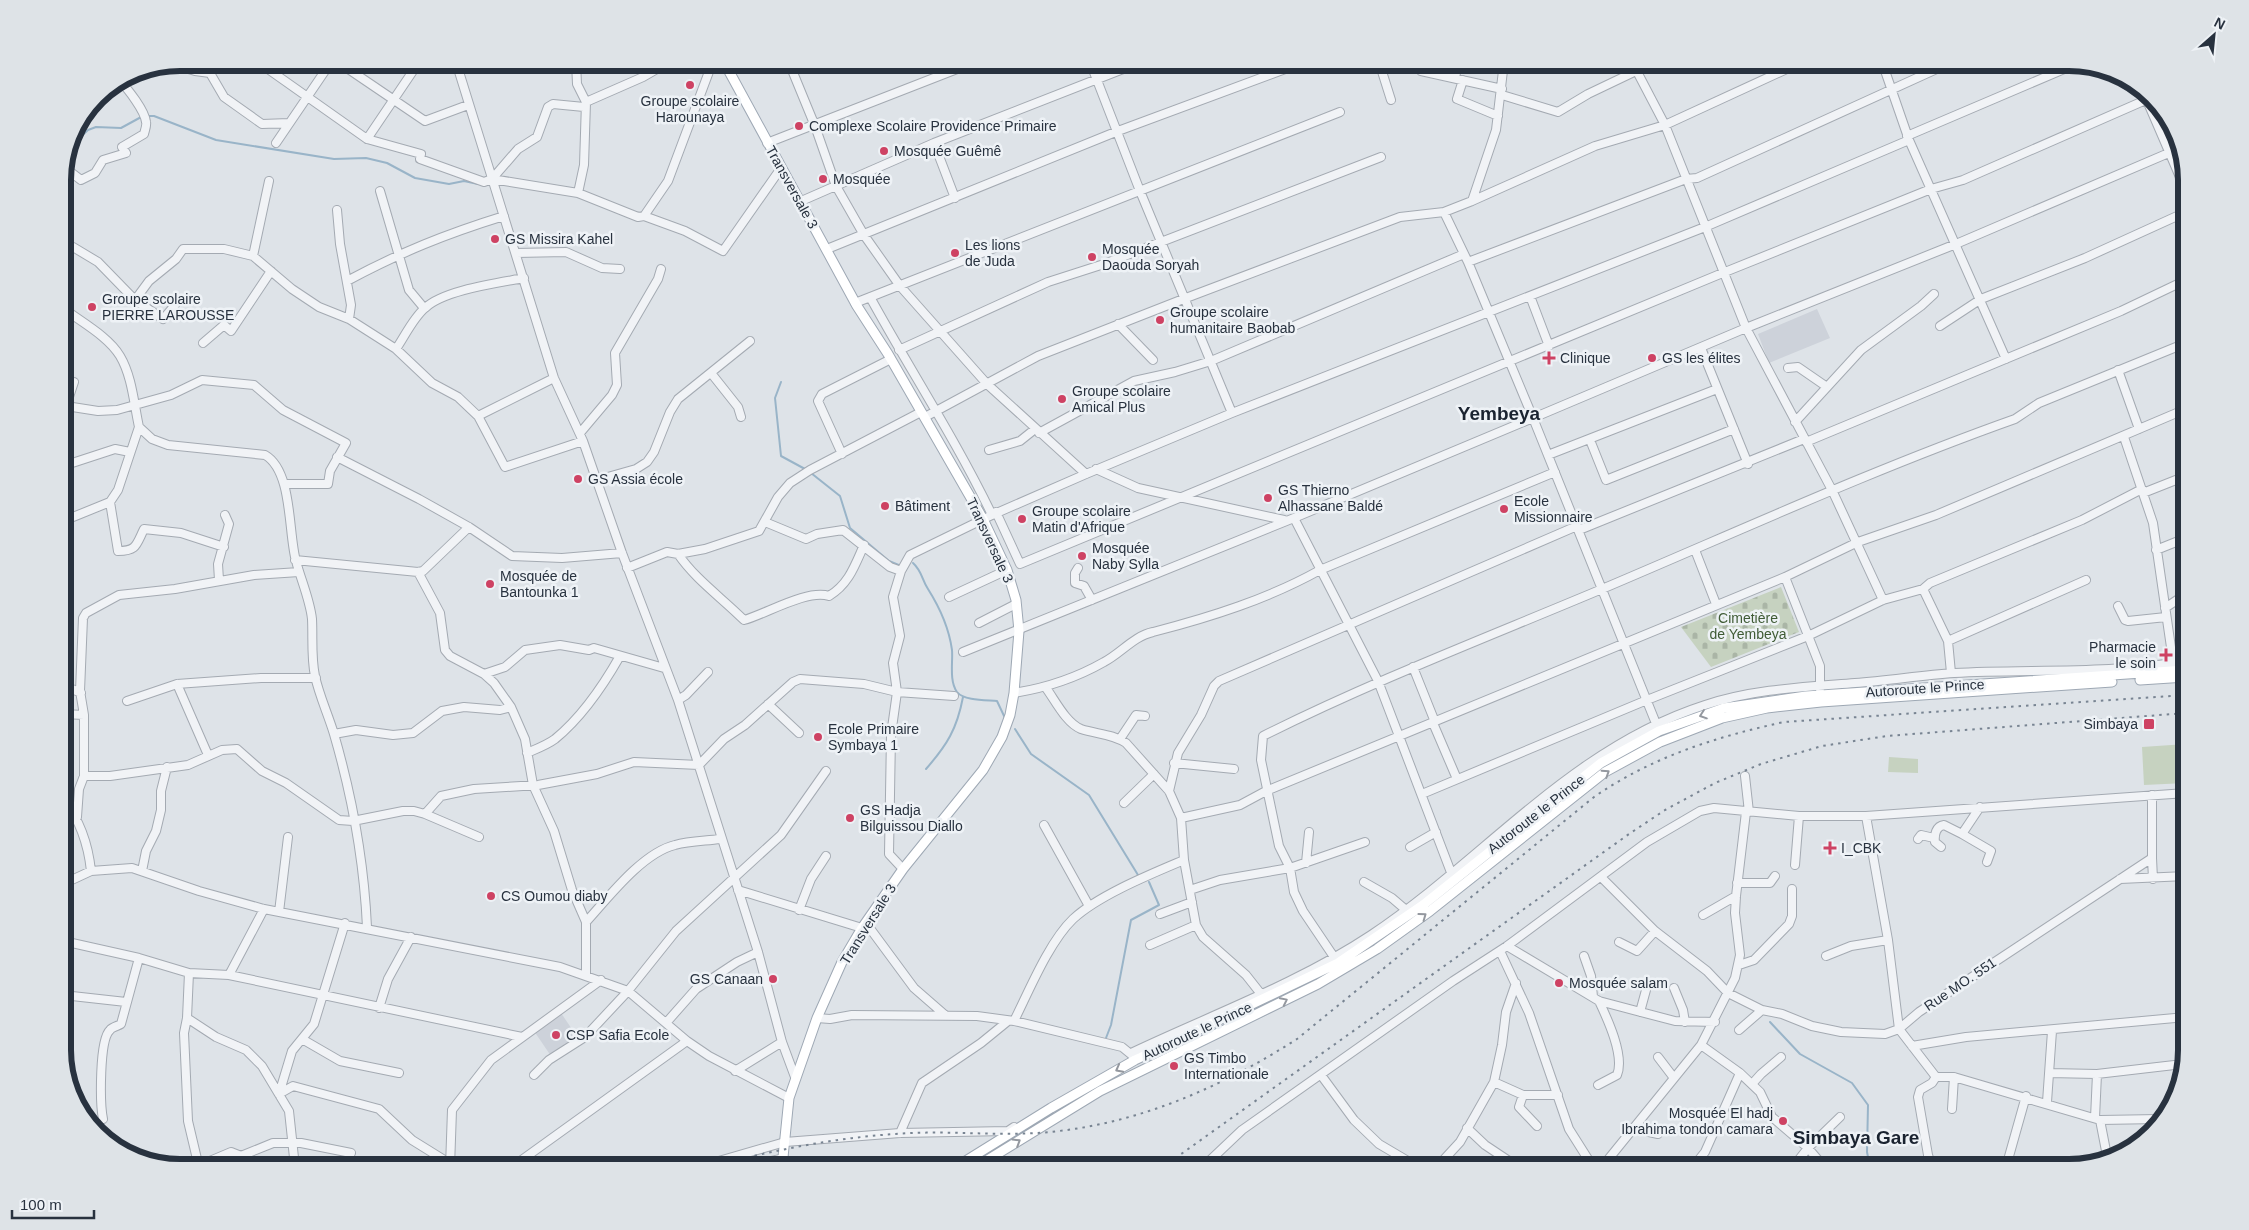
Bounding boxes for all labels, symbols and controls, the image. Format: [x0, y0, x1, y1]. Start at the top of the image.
north arrow [2189, 10, 2239, 60]
text: N [2212, 14, 2228, 33]
marker: Groupe scolaire Harounaya [684, 79, 696, 91]
place label: Groupe scolaire Harounaya [641, 93, 740, 125]
place label: Complexe Scolaire Providence Primaire [809, 118, 1057, 134]
marker: Complexe Scolaire Providence Primaire [793, 120, 805, 132]
street label: Transversale 3 [763, 143, 821, 231]
place label: Mosquée Guêmê [894, 143, 1002, 159]
marker: Mosquée Guêmê [878, 145, 890, 157]
place label: Mosquée [833, 171, 891, 187]
marker: Mosquée [817, 173, 829, 185]
place label: GS Missira Kahel [505, 231, 613, 247]
marker: GS Missira Kahel [489, 233, 501, 245]
place label: Les lions de Juda [965, 237, 1020, 269]
place label: Mosquée Daouda Soryah [1102, 241, 1199, 273]
marker: Les lions de Juda [949, 247, 961, 259]
marker: Mosquée Daouda Soryah [1086, 251, 1098, 263]
place label: Groupe scolaire PIERRE LAROUSSE [102, 291, 234, 323]
marker: Groupe scolaire PIERRE LAROUSSE [86, 301, 98, 313]
place label: Groupe scolaire humanitaire Baobab [1170, 304, 1296, 336]
marker: Groupe scolaire humanitaire Baobab [1154, 314, 1166, 326]
place label: Clinique [1560, 350, 1611, 366]
place label: GS les élites [1662, 350, 1741, 366]
marker: Clinique [1542, 351, 1556, 365]
marker: GS les élites [1646, 352, 1658, 364]
place label: Groupe scolaire Amical Plus [1072, 383, 1171, 415]
marker: Groupe scolaire Amical Plus [1056, 393, 1068, 405]
district label: Yembeya [1458, 403, 1541, 424]
place label: GS Assia école [588, 471, 683, 487]
marker: GS Assia école [572, 473, 584, 485]
place label: GS Thierno Alhassane Baldé [1278, 482, 1383, 514]
marker: GS Thierno Alhassane Baldé [1262, 492, 1274, 504]
place label: Ecole Missionnaire [1514, 493, 1593, 525]
street label: Transversale 3 [963, 495, 1017, 585]
place label: Bâtiment [895, 498, 950, 514]
marker: Bâtiment [879, 500, 891, 512]
place label: Groupe scolaire Matin d'Afrique [1032, 503, 1131, 535]
marker: Ecole Missionnaire [1498, 503, 1510, 515]
marker: Groupe scolaire Matin d'Afrique [1016, 513, 1028, 525]
place label: Mosquée Naby Sylla [1092, 540, 1159, 572]
marker: Mosquée Naby Sylla [1076, 550, 1088, 562]
place label: Mosquée de Bantounka 1 [500, 568, 579, 600]
marker: Mosquée de Bantounka 1 [484, 578, 496, 590]
park label: Cimetière de Yembeya [1709, 610, 1787, 642]
place label: Pharmacie le soin [2089, 639, 2156, 671]
marker: Pharmacie le soin [2160, 649, 2172, 661]
street label: Autoroute le Prince [1865, 676, 1985, 700]
one-way arrow [1700, 709, 1708, 719]
place label: Simbaya [2084, 716, 2138, 732]
marker: Simbaya [2142, 717, 2156, 731]
place label: Ecole Primaire Symbaya 1 [828, 721, 919, 753]
marker: Ecole Primaire Symbaya 1 [812, 731, 824, 743]
one-way arrow [1600, 770, 1609, 779]
street label: Autoroute le Prince [1484, 771, 1588, 857]
place label: GS Hadja Bilguissou Diallo [860, 802, 963, 834]
marker: GS Hadja Bilguissou Diallo [844, 812, 856, 824]
place label: I_CBK [1841, 840, 1882, 856]
marker: I_CBK [1823, 841, 1837, 855]
street label: Transversale 3 [837, 881, 899, 967]
place label: CS Oumou diaby [501, 888, 608, 904]
marker: CS Oumou diaby [485, 890, 497, 902]
one-way arrow [1417, 914, 1426, 922]
street label: Rue MO. 551 [1921, 954, 1999, 1014]
place label: GS Canaan [690, 971, 763, 987]
marker: GS Canaan [767, 973, 779, 985]
place label: Mosquée salam [1569, 975, 1668, 991]
marker: Mosquée salam [1553, 977, 1565, 989]
one-way arrow [1279, 996, 1288, 1007]
street label: Autoroute le Prince [1140, 999, 1255, 1063]
place label: CSP Safia Ecole [566, 1027, 669, 1043]
marker: CSP Safia Ecole [550, 1029, 562, 1041]
place label: GS Timbo Internationale [1184, 1050, 1269, 1082]
marker: GS Timbo Internationale [1168, 1060, 1180, 1072]
one-way arrow [1115, 1063, 1124, 1073]
place label: Mosquée El hadj Ibrahima tondon camara [1621, 1105, 1773, 1137]
marker: Mosquée El hadj Ibrahima tondon camara [1777, 1115, 1789, 1127]
district label: Simbaya Gare [1793, 1127, 1919, 1148]
one-way arrow [1012, 1139, 1021, 1148]
scale bar [12, 1188, 95, 1220]
text: 100 m [20, 1196, 62, 1213]

